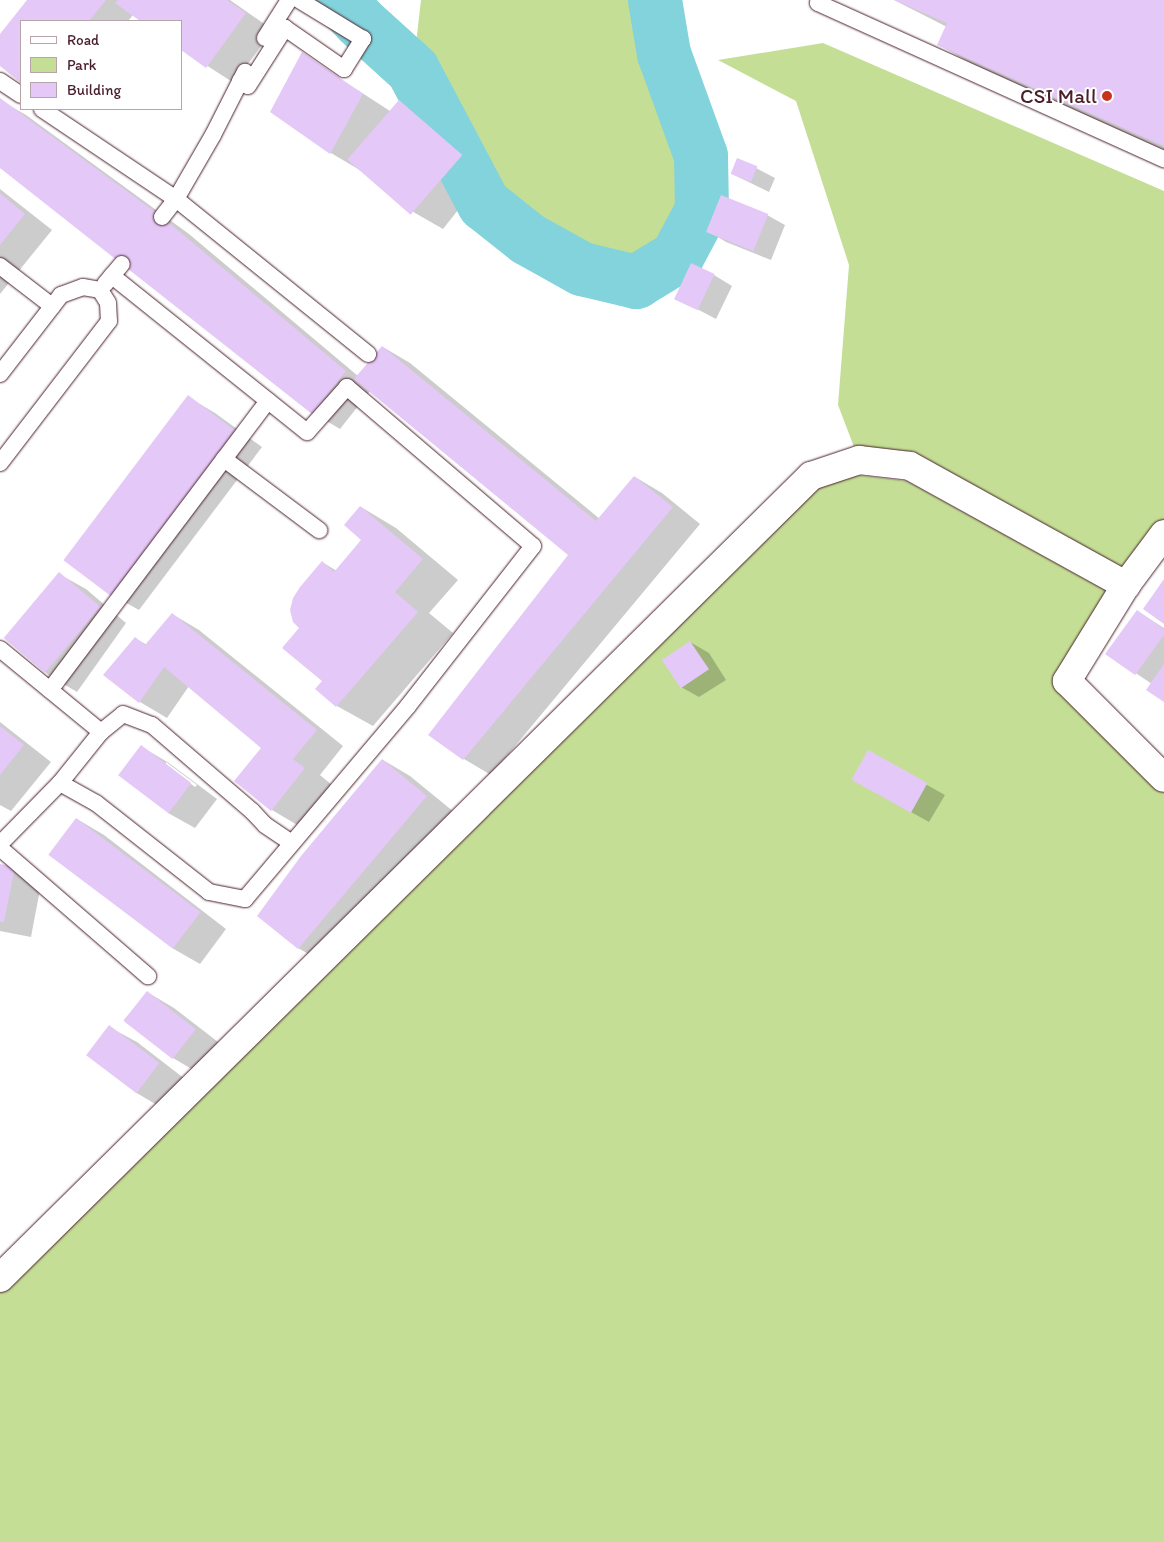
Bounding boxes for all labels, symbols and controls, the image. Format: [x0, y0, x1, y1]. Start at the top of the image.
legend [20, 20, 182, 110]
text: Road [67, 31, 99, 49]
text: Park [67, 56, 97, 74]
text: Building [67, 81, 121, 99]
place label: CSI Mall [1020, 83, 1097, 109]
marker: CSI Mall [1101, 90, 1113, 102]

